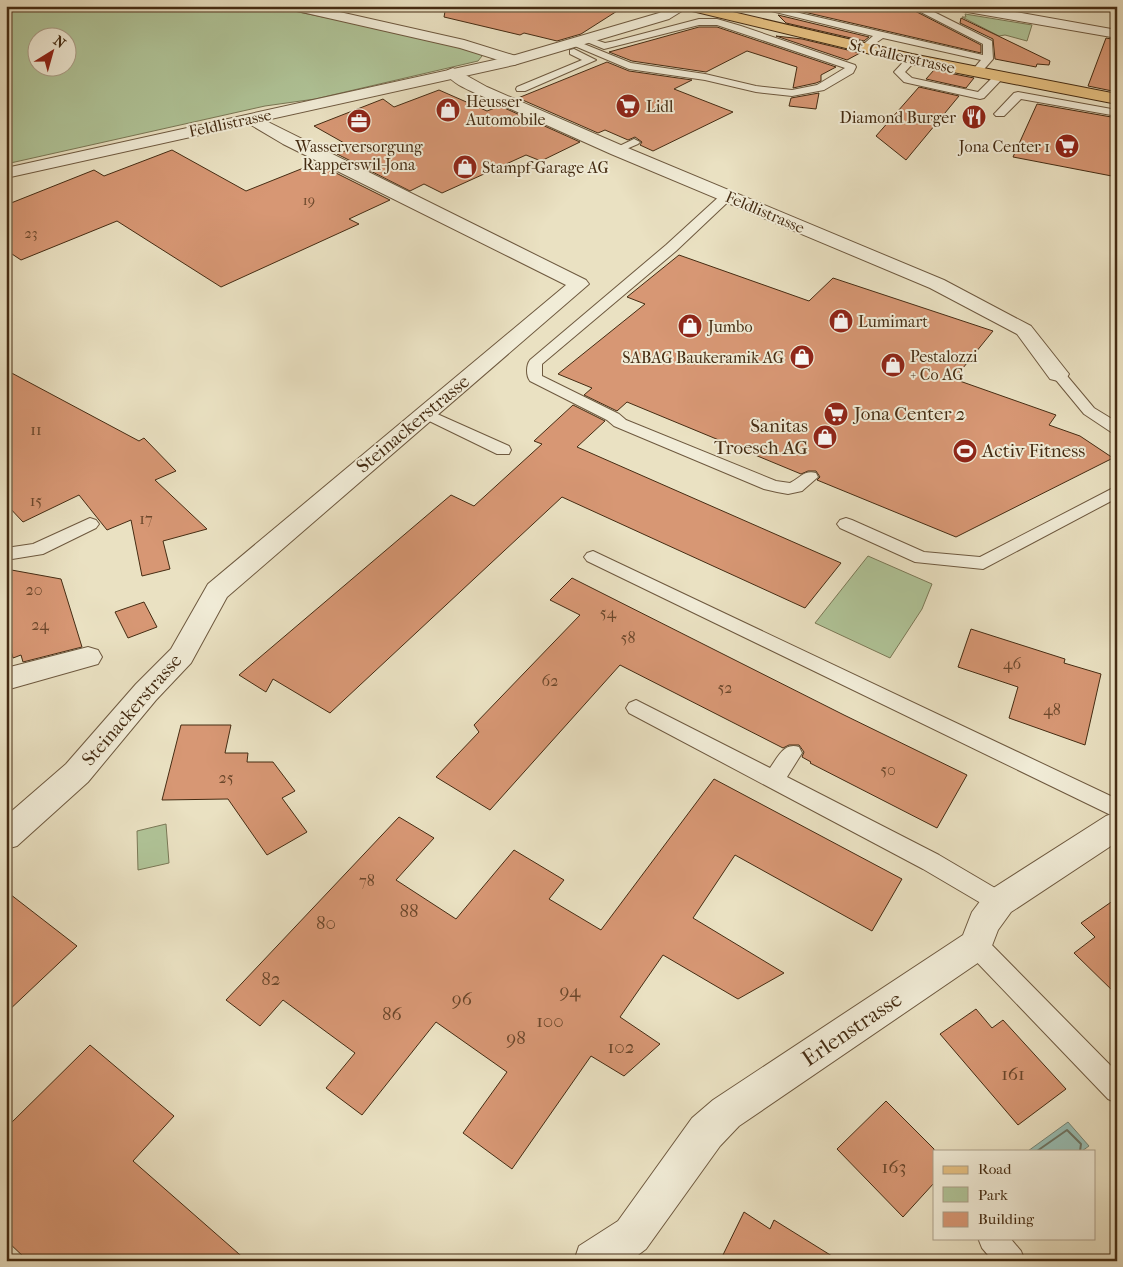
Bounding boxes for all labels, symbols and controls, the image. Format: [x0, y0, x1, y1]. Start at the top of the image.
north arrow [28, 28, 78, 78]
text: N [50, 32, 69, 52]
street label: St. Gallerstrasse [847, 35, 957, 77]
place label: Heusser Automobile [465, 92, 546, 129]
supermarket icon: Lidl [615, 93, 641, 119]
shop icon: Heusser Automobile [435, 97, 461, 123]
place label: Lidl [646, 97, 674, 116]
restaurant icon: Diamond Burger [961, 104, 987, 130]
street label: Feldlistrasse [187, 105, 273, 141]
office icon: Wasserversorgung Rapperswil-Jona [346, 108, 372, 134]
place label: Diamond Burger [840, 108, 956, 127]
supermarket icon: Jona Center 1 [1054, 133, 1080, 159]
place label: Wasserversorgung Rapperswil-Jona [294, 137, 423, 174]
place label: Jona Center 1 [957, 137, 1050, 156]
shop icon: Stampf-Garage AG [452, 154, 478, 180]
place label: Stampf-Garage AG [482, 158, 609, 177]
street label: Feldlistrasse [723, 187, 807, 237]
house number: 19 [303, 192, 315, 209]
house number: 23 [25, 225, 37, 242]
shop icon: Lumimart [828, 308, 854, 334]
place label: Lumimart [858, 312, 928, 331]
shop icon: Jumbo [677, 313, 703, 339]
place label: Jumbo [706, 317, 753, 336]
shop icon: SABAG Baukeramik AG [789, 344, 815, 370]
place label: Pestalozzi + Co AG [910, 347, 978, 384]
place label: SABAG Baukeramik AG [622, 348, 784, 367]
shop icon: Pestalozzi + Co AG [880, 352, 906, 378]
street label: Steinackerstrasse [352, 370, 474, 478]
supermarket icon: Jona Center 2 [823, 401, 849, 427]
place label: Jona Center 2 [852, 403, 966, 425]
place label: Sanitas Troesch AG [714, 415, 808, 459]
house number: 11 [30, 420, 42, 439]
shop icon: Sanitas Troesch AG [812, 424, 838, 450]
sports icon: Activ Fitness [952, 438, 978, 464]
place label: Activ Fitness [981, 440, 1085, 462]
house number: 15 [30, 491, 42, 510]
house number: 17 [139, 509, 153, 528]
house number: 20 [25, 580, 43, 599]
house number: 54 [600, 603, 617, 622]
house number: 24 [31, 615, 49, 634]
house number: 58 [621, 628, 635, 647]
street label: Steinackerstrasse [78, 650, 186, 770]
house number: 46 [1003, 654, 1021, 673]
house number: 62 [542, 671, 558, 690]
house number: 52 [717, 678, 733, 697]
house number: 48 [1043, 700, 1061, 719]
house number: 50 [880, 760, 896, 779]
house number: 25 [218, 768, 234, 787]
house number: 78 [359, 871, 375, 890]
house number: 88 [399, 900, 419, 922]
house number: 80 [316, 912, 336, 934]
house number: 82 [261, 968, 281, 990]
house number: 94 [559, 980, 581, 1002]
street label: Erlenstrasse [797, 986, 907, 1072]
house number: 96 [452, 988, 473, 1010]
house number: 86 [382, 1003, 403, 1025]
house number: 100 [536, 1010, 564, 1032]
house number: 98 [506, 1027, 526, 1049]
house number: 102 [608, 1036, 635, 1058]
house number: 161 [1001, 1063, 1025, 1085]
legend [933, 1150, 1096, 1240]
house number: 163 [882, 1156, 906, 1178]
text: Road [978, 1160, 1012, 1178]
text: Park [978, 1186, 1008, 1204]
text: Building [978, 1210, 1035, 1228]

